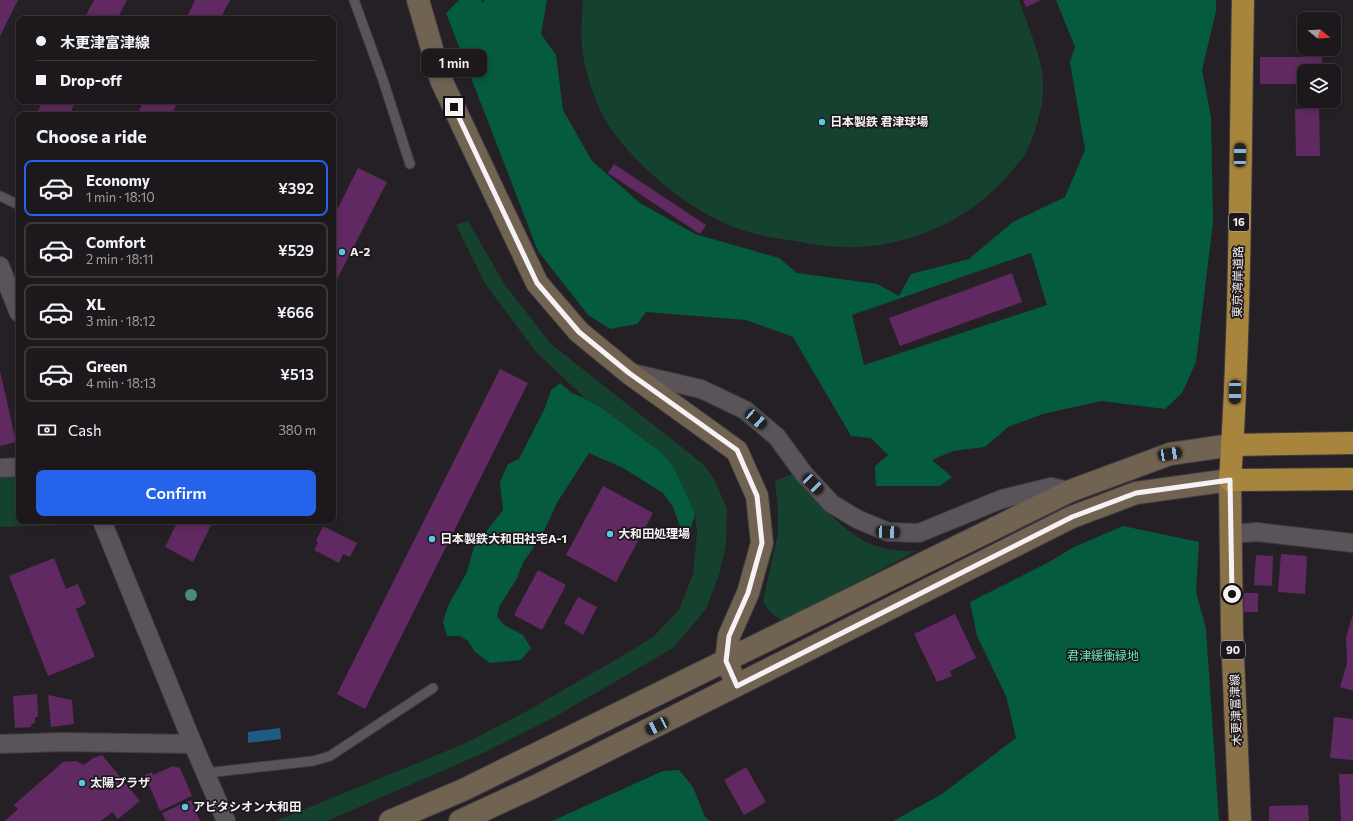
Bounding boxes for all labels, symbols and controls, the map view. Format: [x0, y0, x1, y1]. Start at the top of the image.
north arrow [1297, 12, 1341, 56]
map controls [1297, 12, 1341, 108]
text: 木更津富津線 [60, 33, 150, 51]
callout: 1 min [421, 49, 487, 77]
text: 1 min [439, 55, 469, 71]
button: layers [1297, 64, 1341, 108]
text: Drop-off [60, 71, 122, 89]
route end [445, 98, 463, 116]
place label: 日本製鉄 君津球場 [830, 114, 928, 128]
marker: 日本製鉄 君津球場 [817, 117, 827, 127]
text: Choose a ride [36, 125, 147, 147]
car [1234, 143, 1246, 167]
icon: car [38, 170, 74, 206]
text: Economy [86, 171, 150, 189]
text: ¥392 [278, 179, 314, 197]
text: 1 min · 18:10 [86, 189, 155, 205]
road number: 16 [1229, 213, 1249, 231]
icon: car [38, 232, 74, 268]
text: Comfort [86, 233, 146, 251]
text: ¥529 [278, 241, 314, 259]
place label: A-2 [350, 244, 370, 258]
street label: 東京湾岸道路 [1229, 246, 1245, 318]
marker: A-2 [337, 247, 347, 257]
text: 2 min · 18:11 [86, 251, 154, 267]
icon: car [38, 294, 74, 330]
text: XL [86, 295, 105, 313]
text: ¥666 [277, 303, 314, 321]
text: 3 min · 18:12 [86, 313, 155, 329]
icon: car [38, 356, 74, 392]
text: Green [86, 357, 127, 375]
text: ¥513 [280, 365, 314, 383]
text: 4 min · 18:13 [86, 375, 156, 391]
car [1229, 380, 1241, 404]
car [743, 407, 769, 431]
icon: cash [36, 419, 58, 441]
text: Cash [68, 421, 102, 439]
text: 380 m [278, 422, 316, 438]
car [1157, 446, 1183, 462]
button: Confirm [36, 470, 316, 516]
car [800, 471, 826, 497]
place label: 大和田処理場 [618, 526, 690, 540]
car [876, 526, 900, 538]
marker: 大和田処理場 [605, 529, 615, 539]
place label: 日本製鉄大和田社宅A-1 [440, 531, 567, 545]
marker: 日本製鉄大和田社宅A-1 [427, 534, 437, 544]
route start [1223, 585, 1241, 603]
road number: 90 [1221, 641, 1245, 659]
park label: 君津緩衝緑地 [1067, 648, 1139, 662]
street label: 木更津富津線 [1227, 674, 1243, 746]
car [644, 715, 670, 737]
place label: 太陽プラザ [90, 775, 150, 789]
marker: 太陽プラザ [77, 778, 87, 788]
place label: アビタシオン大和田 [193, 799, 301, 813]
marker: アビタシオン大和田 [180, 802, 190, 812]

